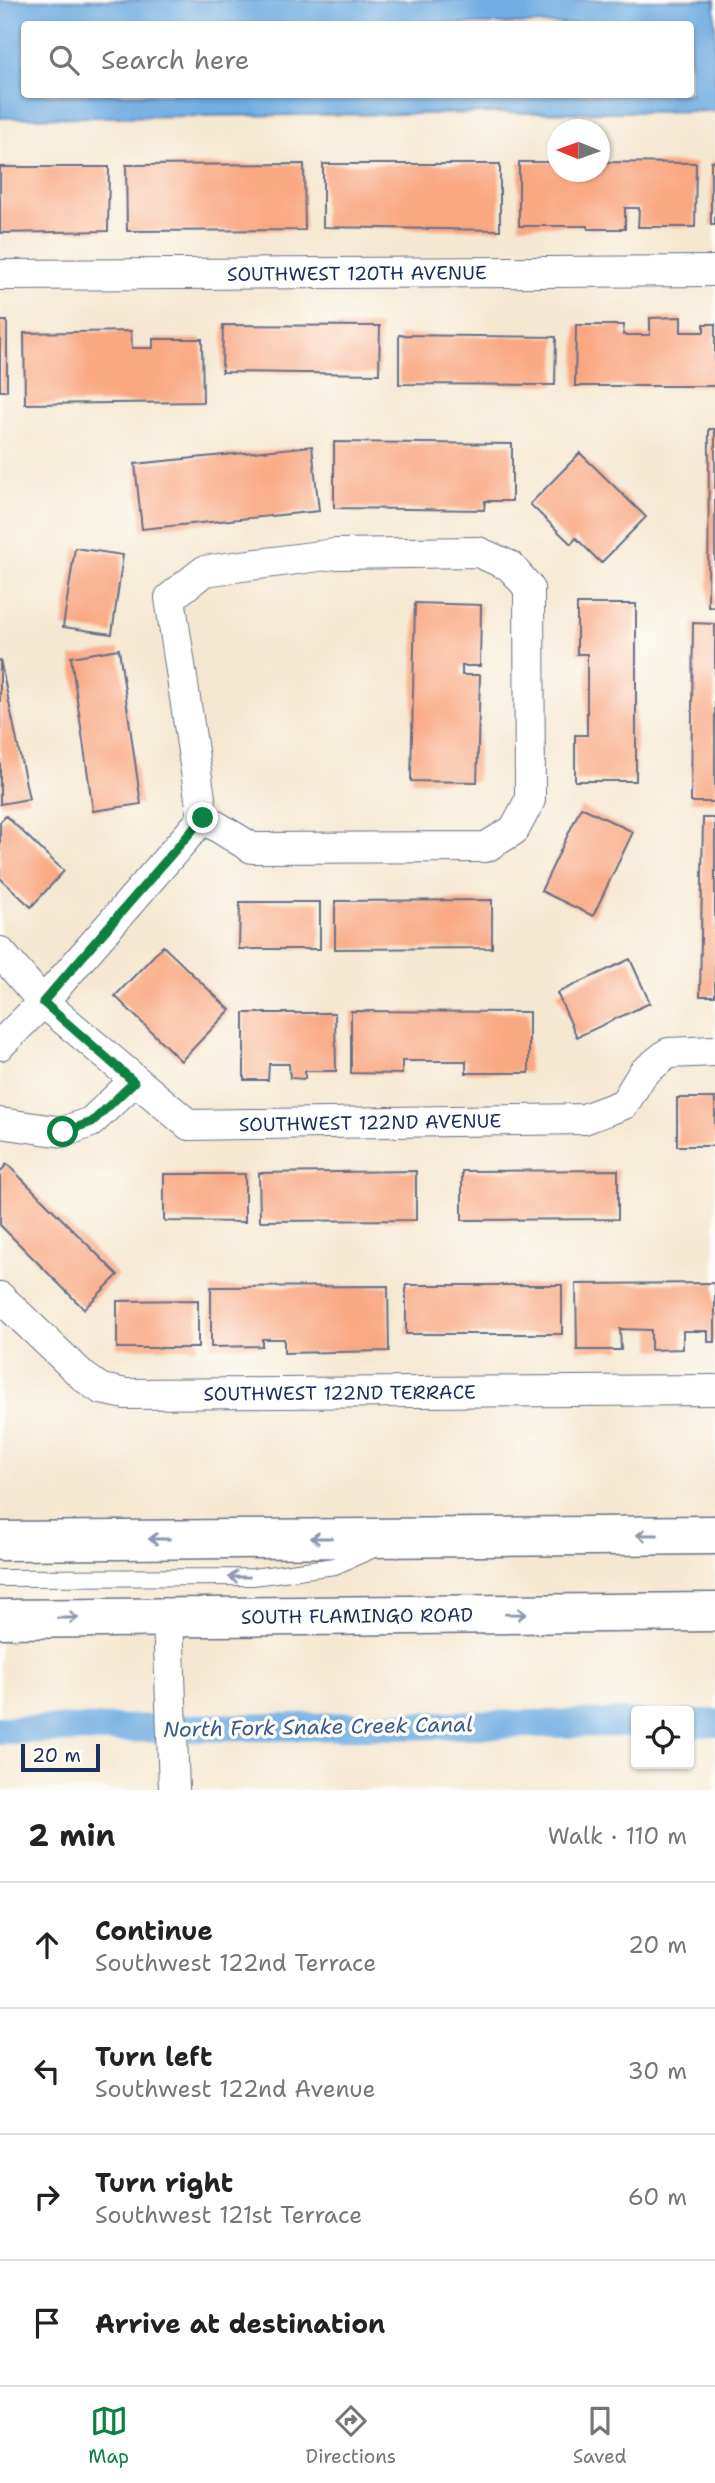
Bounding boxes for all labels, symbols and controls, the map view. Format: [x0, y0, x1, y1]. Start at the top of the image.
search box [21, 21, 694, 98]
icon: search [45, 41, 83, 79]
text: Search here [101, 42, 250, 77]
north arrow [547, 119, 610, 182]
street label: SOUTHWEST 120TH AVENUE [227, 260, 487, 287]
route end [187, 802, 218, 833]
street label: SOUTHWEST 122ND AVENUE [239, 1108, 502, 1137]
route start [47, 1116, 78, 1147]
street label: SOUTHWEST 122ND TERRACE [203, 1380, 476, 1406]
one-way arrow [636, 1528, 659, 1542]
one-way arrow [310, 1531, 333, 1545]
one-way arrow [148, 1533, 171, 1546]
one-way arrow [227, 1570, 250, 1584]
street label: SOUTH FLAMINGO ROAD [241, 1602, 473, 1630]
one-way arrow [504, 1607, 527, 1621]
one-way arrow [56, 1611, 79, 1625]
map controls [631, 1706, 694, 1769]
button: locate [631, 1706, 694, 1769]
water label: North Fork Snake Creek Canal [163, 1710, 473, 1744]
scale bar [21, 1741, 100, 1773]
text: 20 m [32, 1743, 81, 1768]
text: 2 min [28, 1815, 115, 1856]
text: Walk · 110 m [548, 1821, 687, 1851]
text: Continue [95, 1913, 213, 1948]
icon: ahead [28, 1926, 66, 1964]
text: 20 m [628, 1930, 687, 1960]
text: Southwest 122nd Terrace [95, 1948, 376, 1978]
text: Turn left [95, 2039, 212, 2074]
icon: left [28, 2052, 66, 2090]
text: 30 m [628, 2056, 687, 2086]
text: Southwest 122nd Avenue [95, 2074, 376, 2104]
text: Turn right [95, 2165, 233, 2200]
icon: right [28, 2178, 66, 2216]
text: 60 m [628, 2182, 687, 2212]
text: Southwest 121st Terrace [95, 2200, 362, 2230]
icon: arrive [28, 2304, 66, 2342]
text: Arrive at destination [95, 2306, 385, 2341]
tab: Map [88, 2402, 129, 2469]
tab: Directions [306, 2402, 396, 2469]
tab: Saved [573, 2402, 627, 2469]

